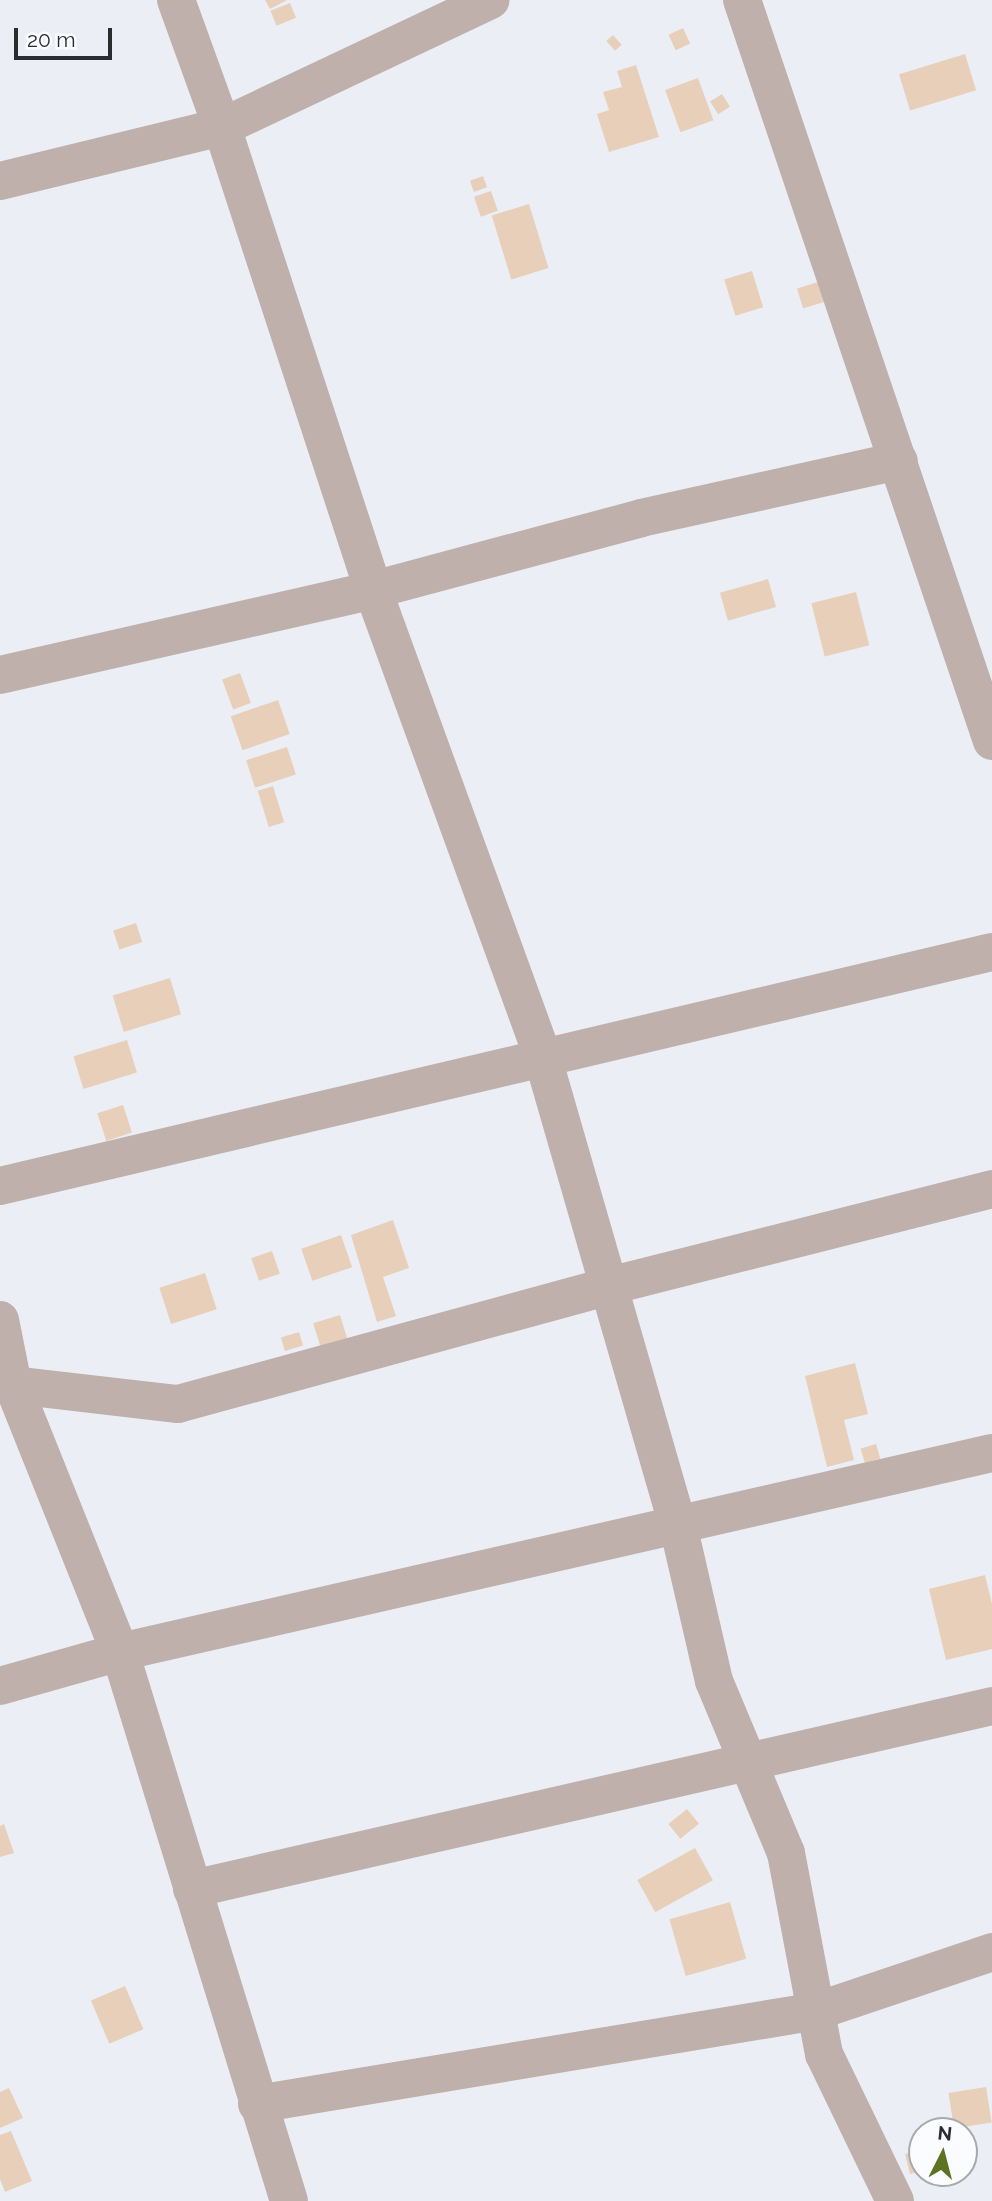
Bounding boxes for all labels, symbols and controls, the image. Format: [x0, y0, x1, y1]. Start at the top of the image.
scale bar [18, 14, 116, 58]
text: 20 m [27, 27, 75, 52]
north arrow [908, 2117, 978, 2187]
text: N [937, 2121, 953, 2145]

